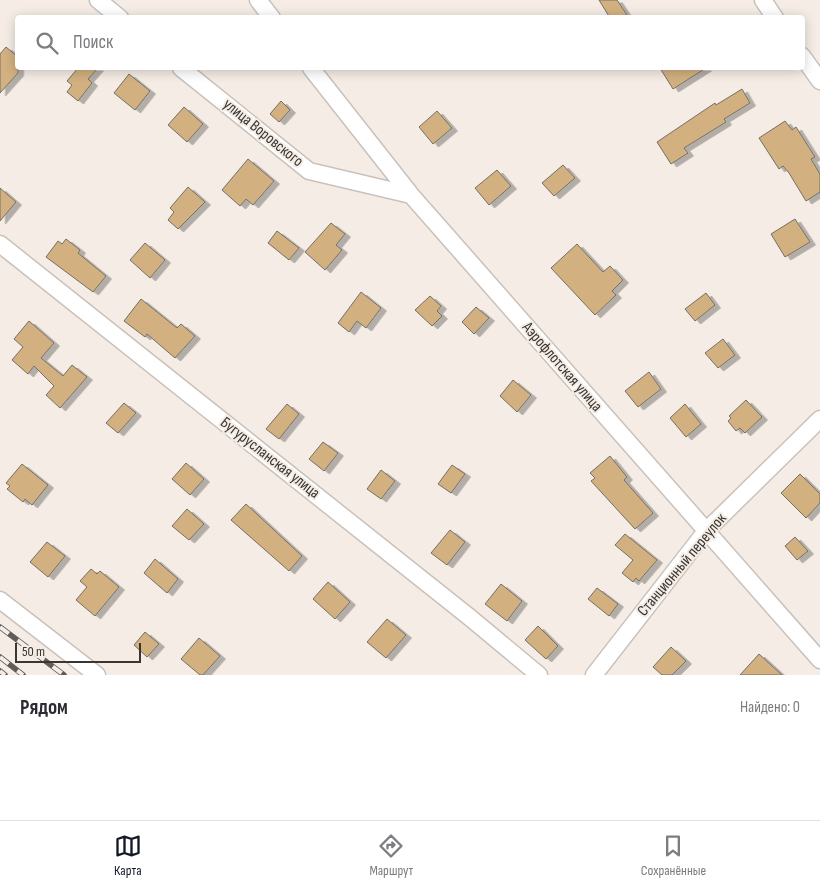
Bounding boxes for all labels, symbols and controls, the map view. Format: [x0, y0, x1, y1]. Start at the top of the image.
search box [15, 15, 805, 70]
icon: search [33, 29, 61, 57]
text: Поиск [73, 31, 113, 54]
street label: улица Воровского [219, 95, 307, 171]
street label: Аэрофлотская улица [517, 318, 606, 416]
street label: Бугурусланская улица [216, 413, 324, 503]
street label: Станционный переулок [633, 509, 731, 620]
scale bar [15, 640, 141, 663]
text: 50 m [22, 643, 45, 660]
text: Рядом [20, 695, 68, 720]
text: Найдено: 0 [740, 698, 800, 717]
tab: Карта [114, 832, 142, 879]
tab: Маршрут [369, 832, 413, 879]
tab: Сохранённые [641, 832, 706, 879]

